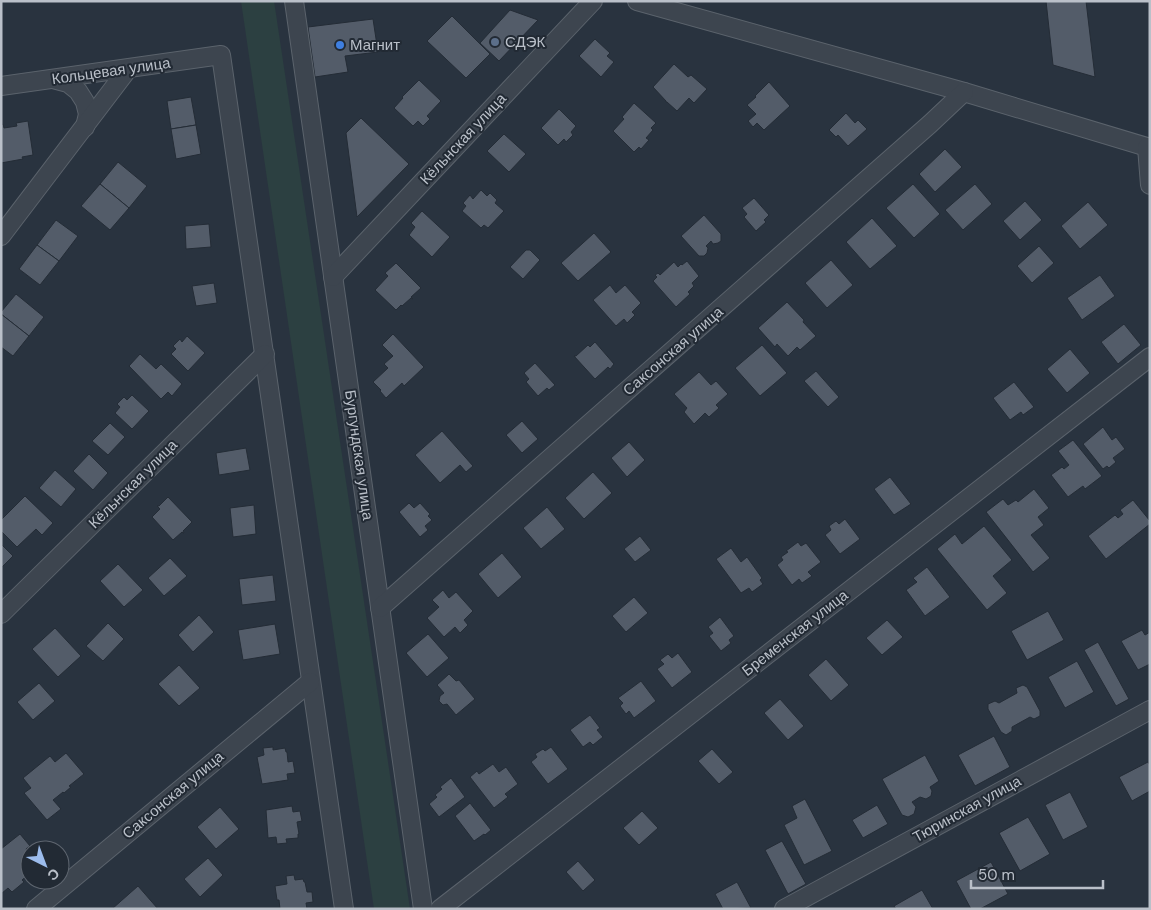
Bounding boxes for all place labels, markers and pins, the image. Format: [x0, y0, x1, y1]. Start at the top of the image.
place label: СДЭК [505, 32, 545, 52]
place label: Магнит [350, 35, 400, 55]
marker: СДЭК [489, 36, 501, 48]
marker: Магнит [334, 39, 346, 51]

